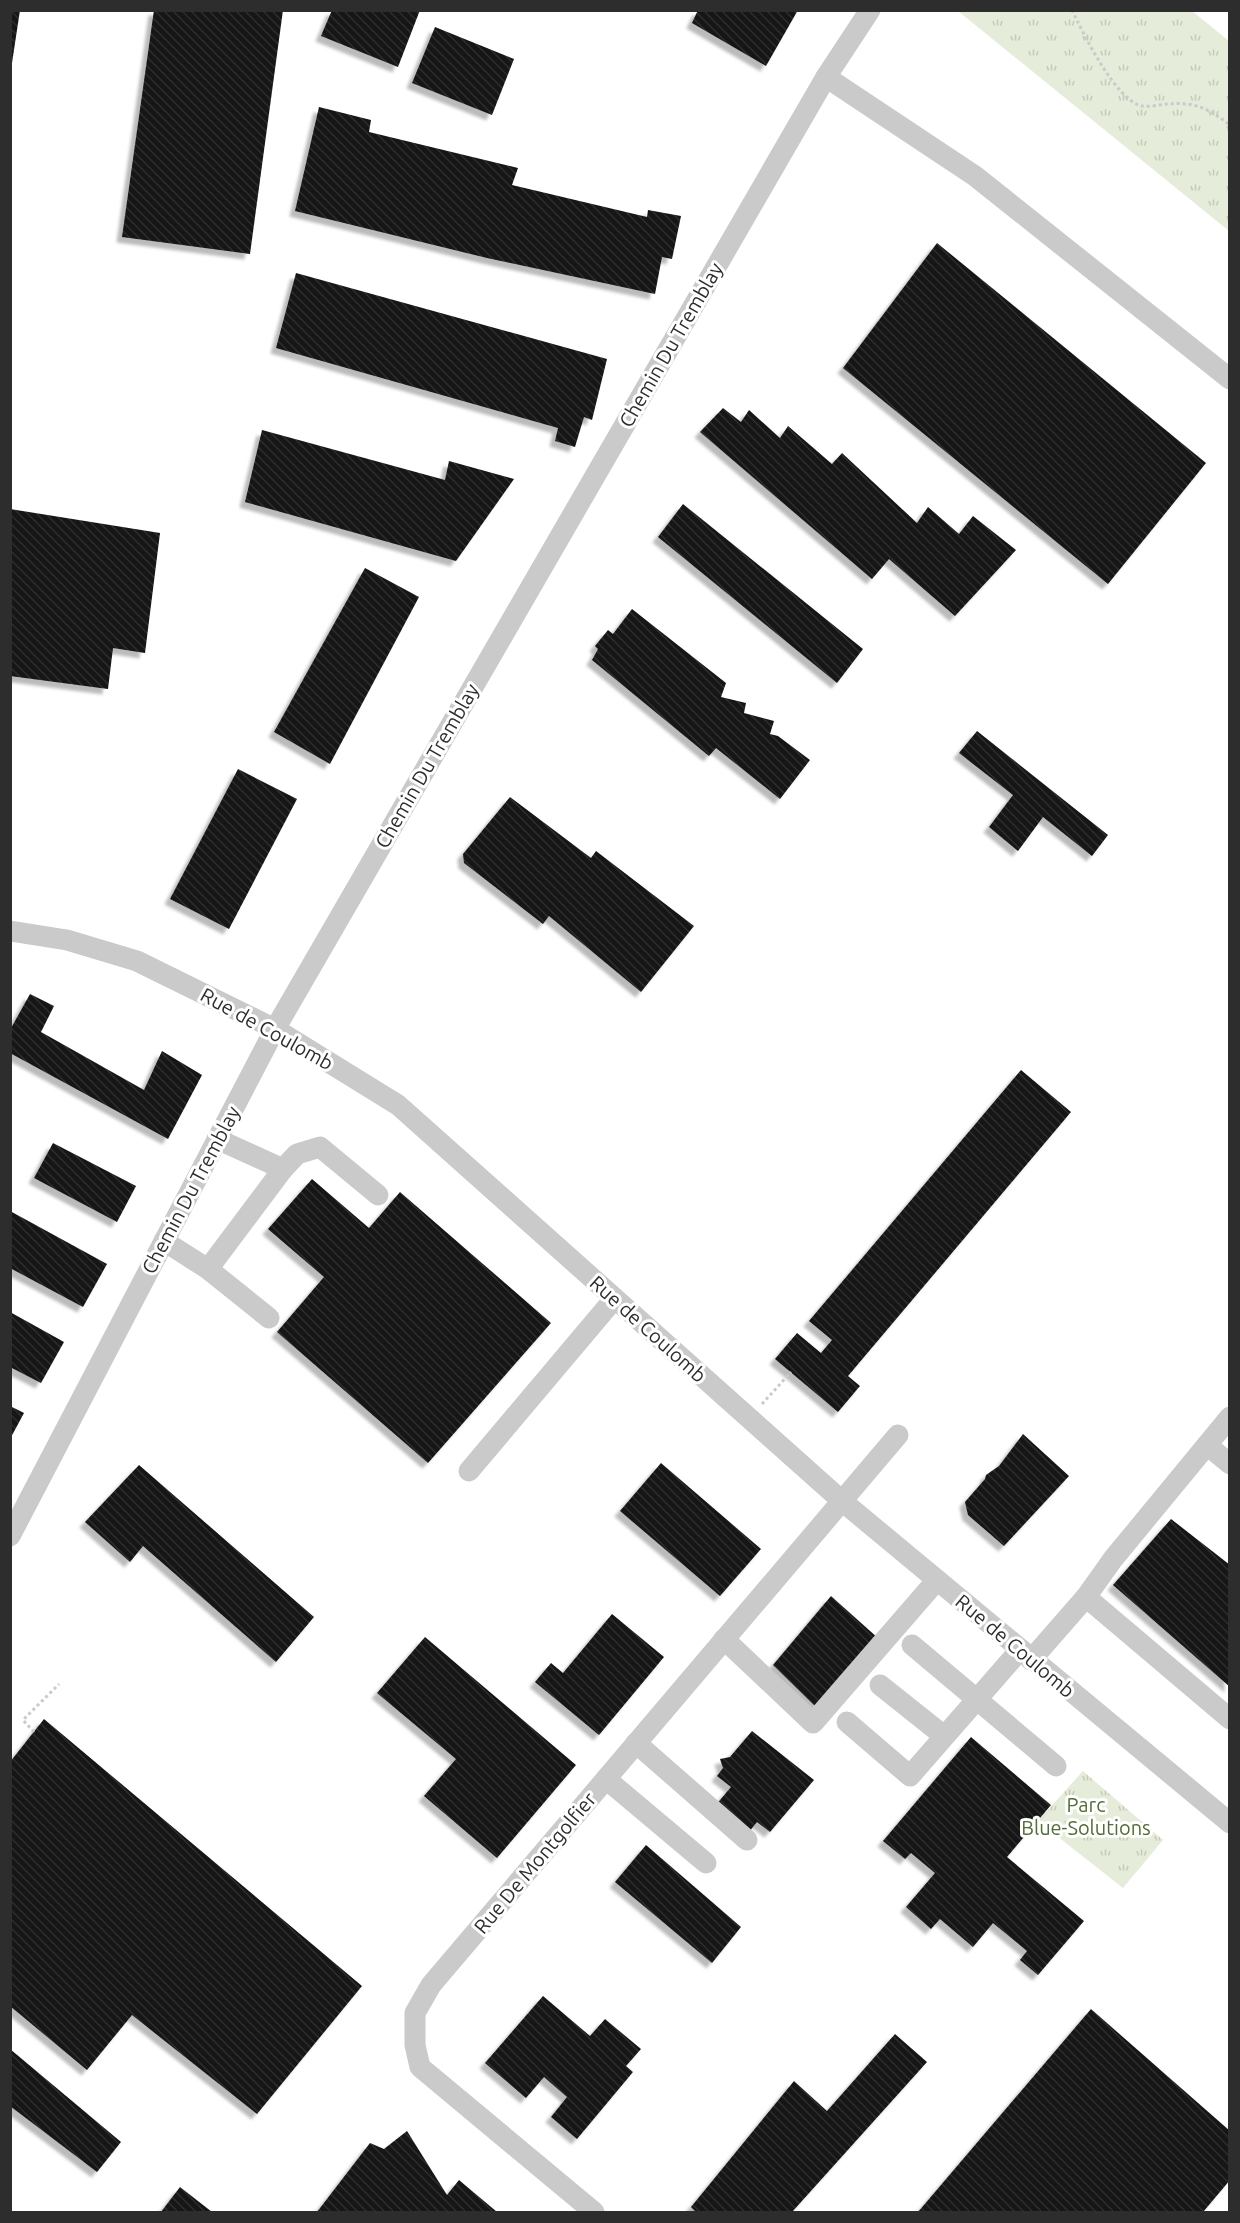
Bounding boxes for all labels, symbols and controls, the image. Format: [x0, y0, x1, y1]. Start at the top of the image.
street label: Chemin Du Tremblay [614, 258, 727, 431]
street label: Chemin Du Tremblay [370, 679, 483, 852]
street label: Rue de Coulomb [197, 983, 338, 1075]
street label: Chemin Du Tremblay [137, 1102, 245, 1277]
street label: Rue de Coulomb [586, 1271, 711, 1387]
street label: Rue de Coulomb [951, 1589, 1079, 1702]
street label: Rue De Montgolfier [469, 1787, 601, 1938]
park label: Parc Blue-Solutions [1021, 1793, 1151, 1839]

